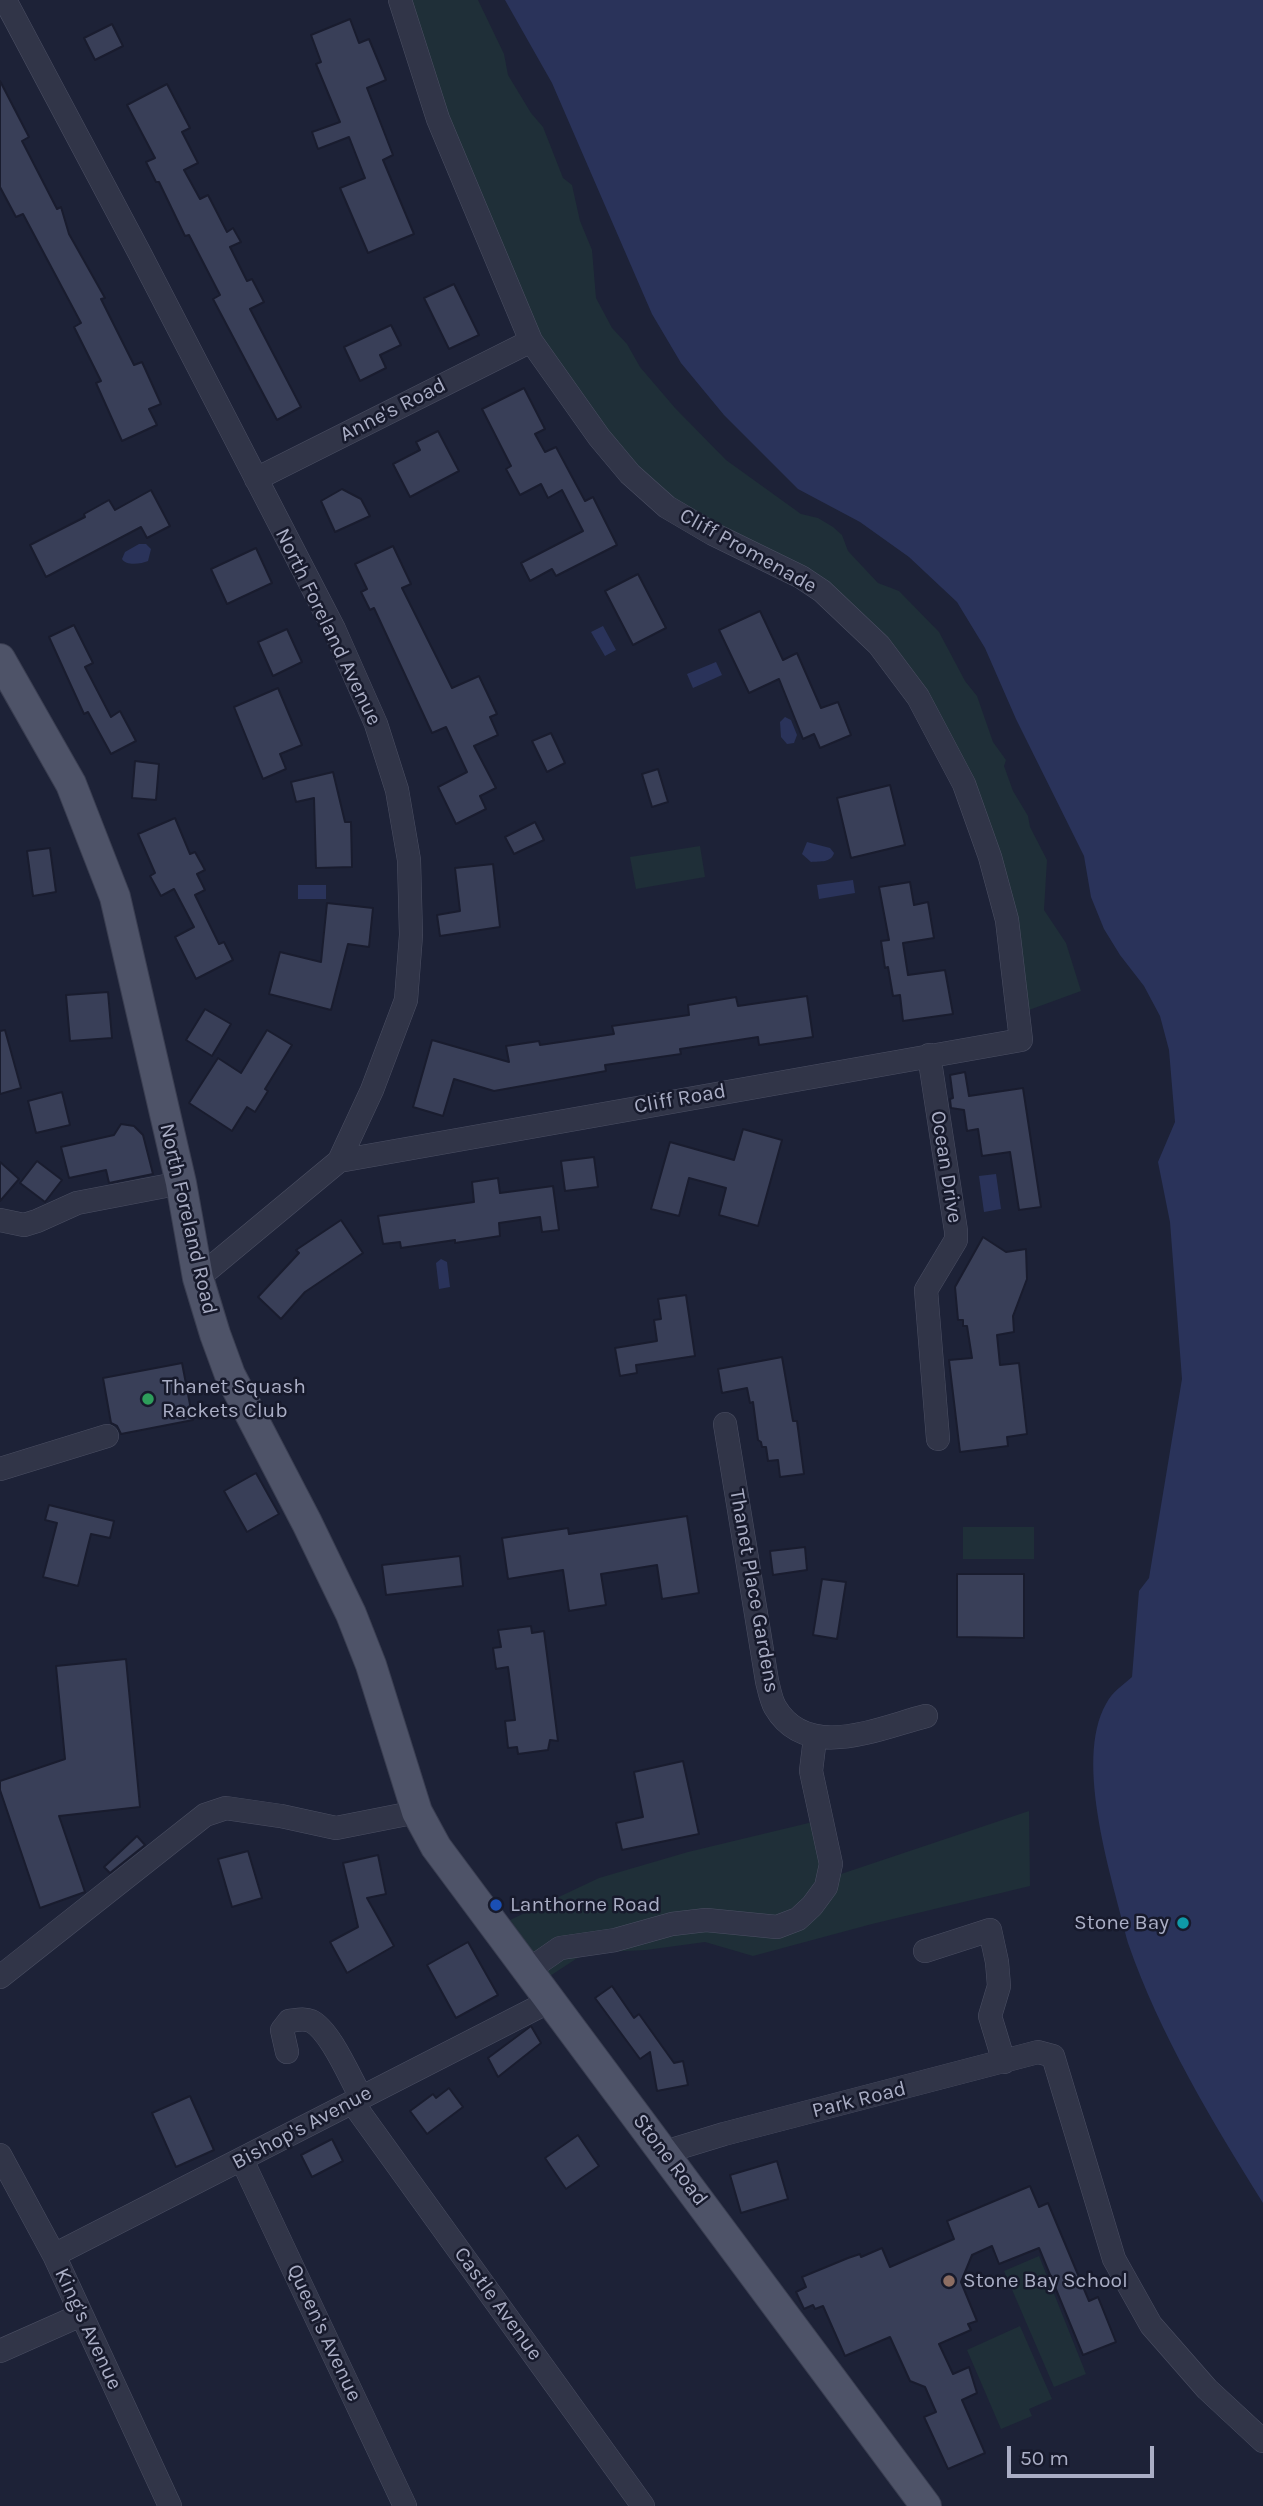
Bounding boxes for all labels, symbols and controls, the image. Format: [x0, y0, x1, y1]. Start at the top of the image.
street label: Anne's Road [336, 373, 450, 447]
street label: Cliff Promenade [675, 503, 821, 599]
street label: North Foreland Avenue [269, 524, 387, 730]
street label: Cliff Road [632, 1079, 728, 1119]
street label: Ocean Drive [925, 1109, 967, 1225]
street label: North Foreland Road [154, 1121, 222, 1317]
place label: Thanet Squash Rackets Club [162, 1374, 306, 1424]
marker: Thanet Squash Rackets Club [140, 1391, 156, 1407]
street label: Thanet Place Gardens [724, 1487, 784, 1695]
place label: Lanthorne Road [510, 1892, 660, 1918]
marker: Lanthorne Road [488, 1897, 504, 1913]
place label: Stone Bay [1074, 1910, 1169, 1936]
marker: Stone Bay [1175, 1915, 1191, 1931]
street label: Park Road [809, 2076, 909, 2124]
street label: Bishop's Avenue [228, 2081, 376, 2175]
street label: Stone Road [627, 2109, 713, 2211]
street label: Castle Avenue [448, 2242, 548, 2366]
street label: Queen's Avenue [281, 2260, 367, 2406]
street label: King's Avenue [49, 2264, 127, 2394]
place label: Stone Bay School [963, 2268, 1128, 2294]
marker: Stone Bay School [941, 2273, 957, 2289]
scale bar [1011, 2432, 1158, 2476]
text: 50 m [1020, 2446, 1069, 2470]

